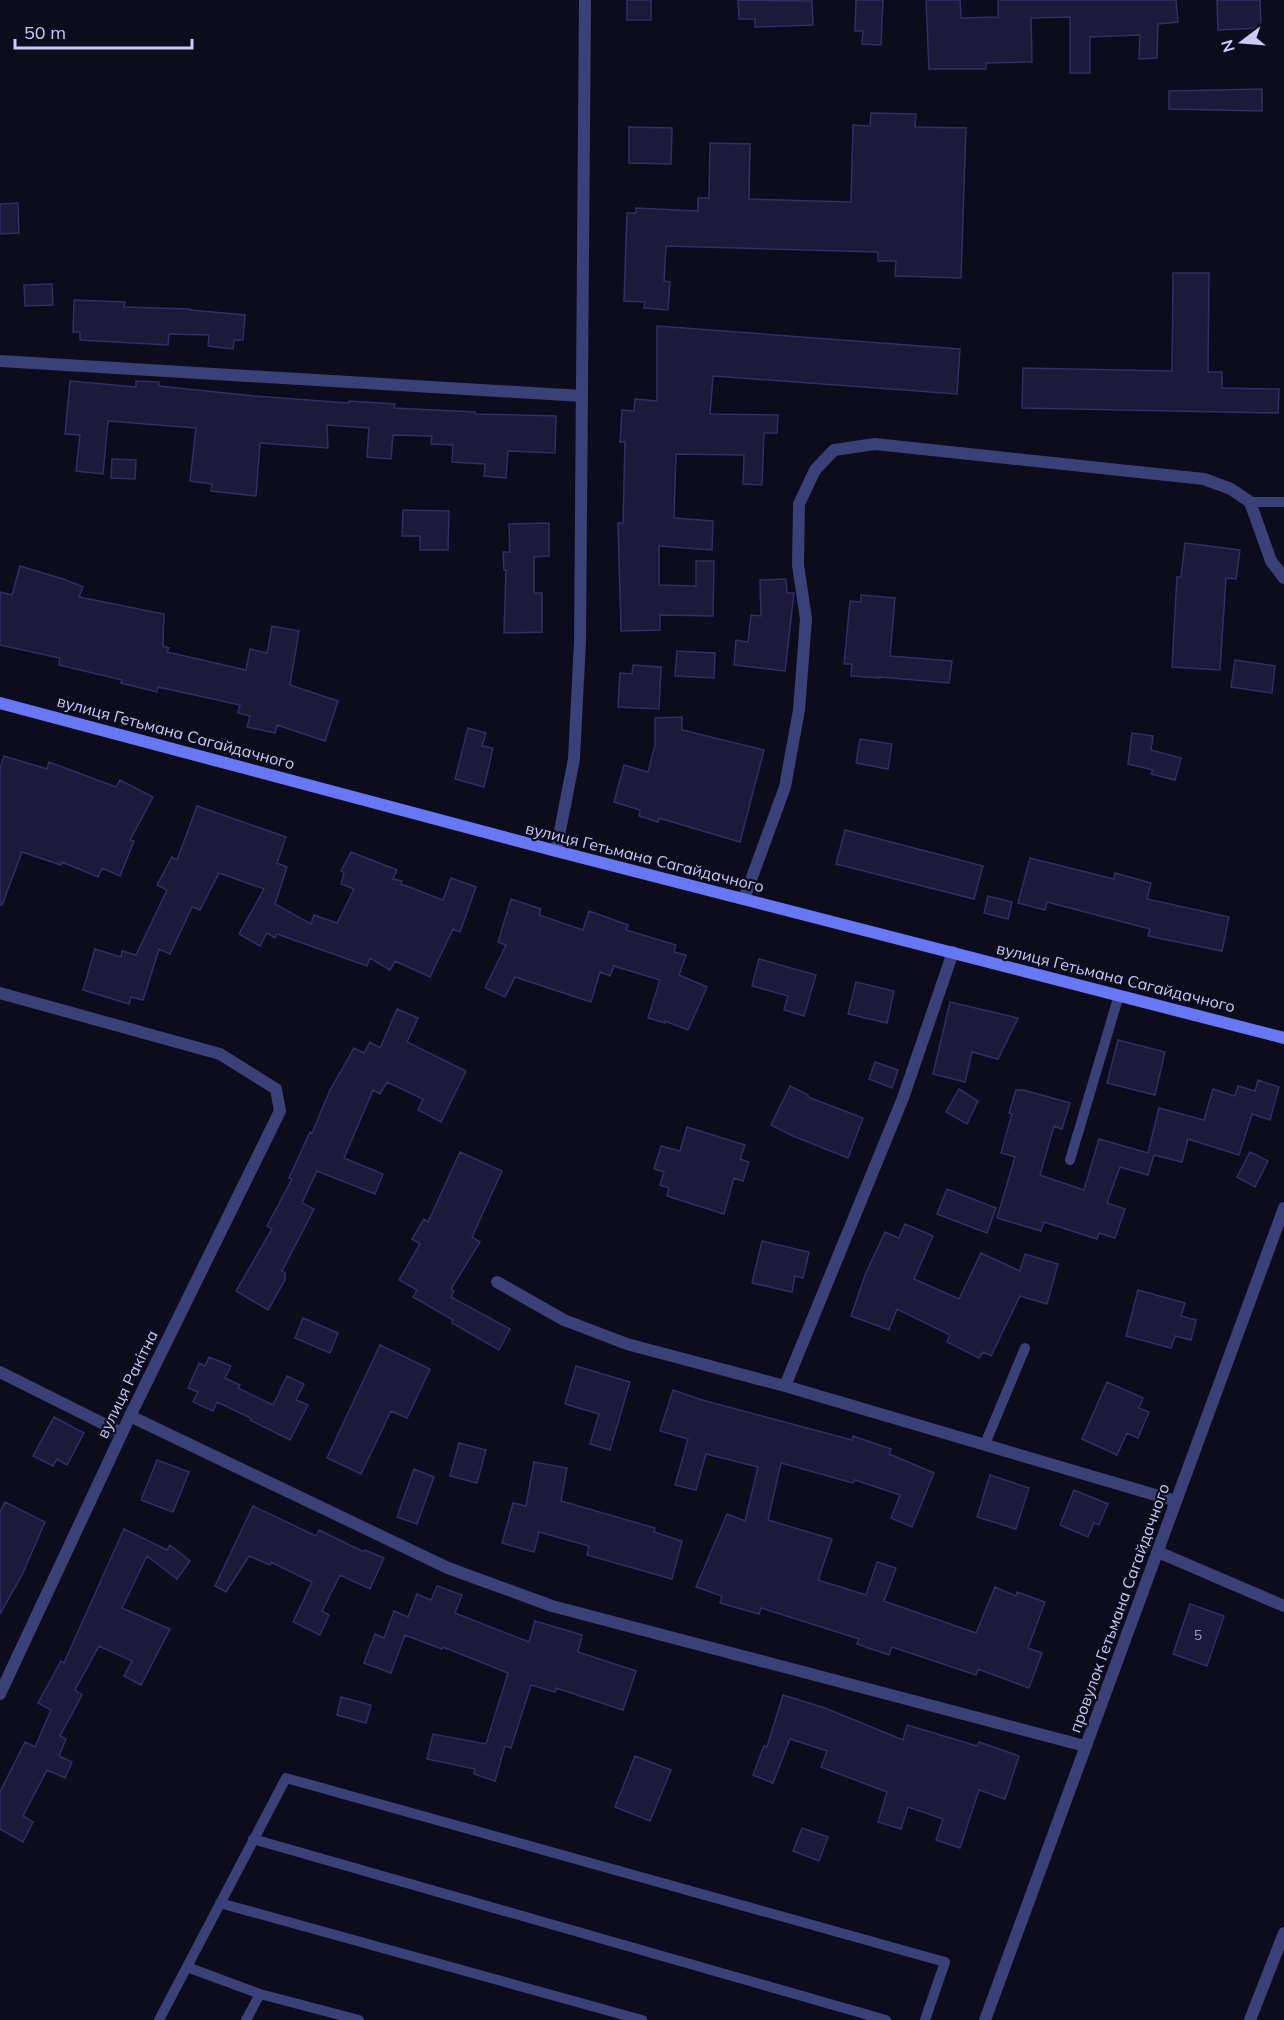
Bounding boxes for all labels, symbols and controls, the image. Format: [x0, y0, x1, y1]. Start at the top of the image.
scale bar [15, 12, 192, 50]
north arrow [1212, 12, 1272, 72]
text: 50 m [24, 21, 66, 44]
text: N [1216, 38, 1239, 55]
street label: вулиця Гетьмана Сагайдачного [55, 691, 297, 773]
street label: вулиця Гетьмана Сагайдачного [524, 818, 766, 896]
street label: вулиця Гетьмана Сагайдачного [995, 938, 1237, 1016]
street label: вулиця Ракітна [92, 1327, 162, 1441]
street label: провулок Гетьмана Сагайдачного [1064, 1481, 1174, 1735]
house number: 5 [1194, 1626, 1202, 1644]

